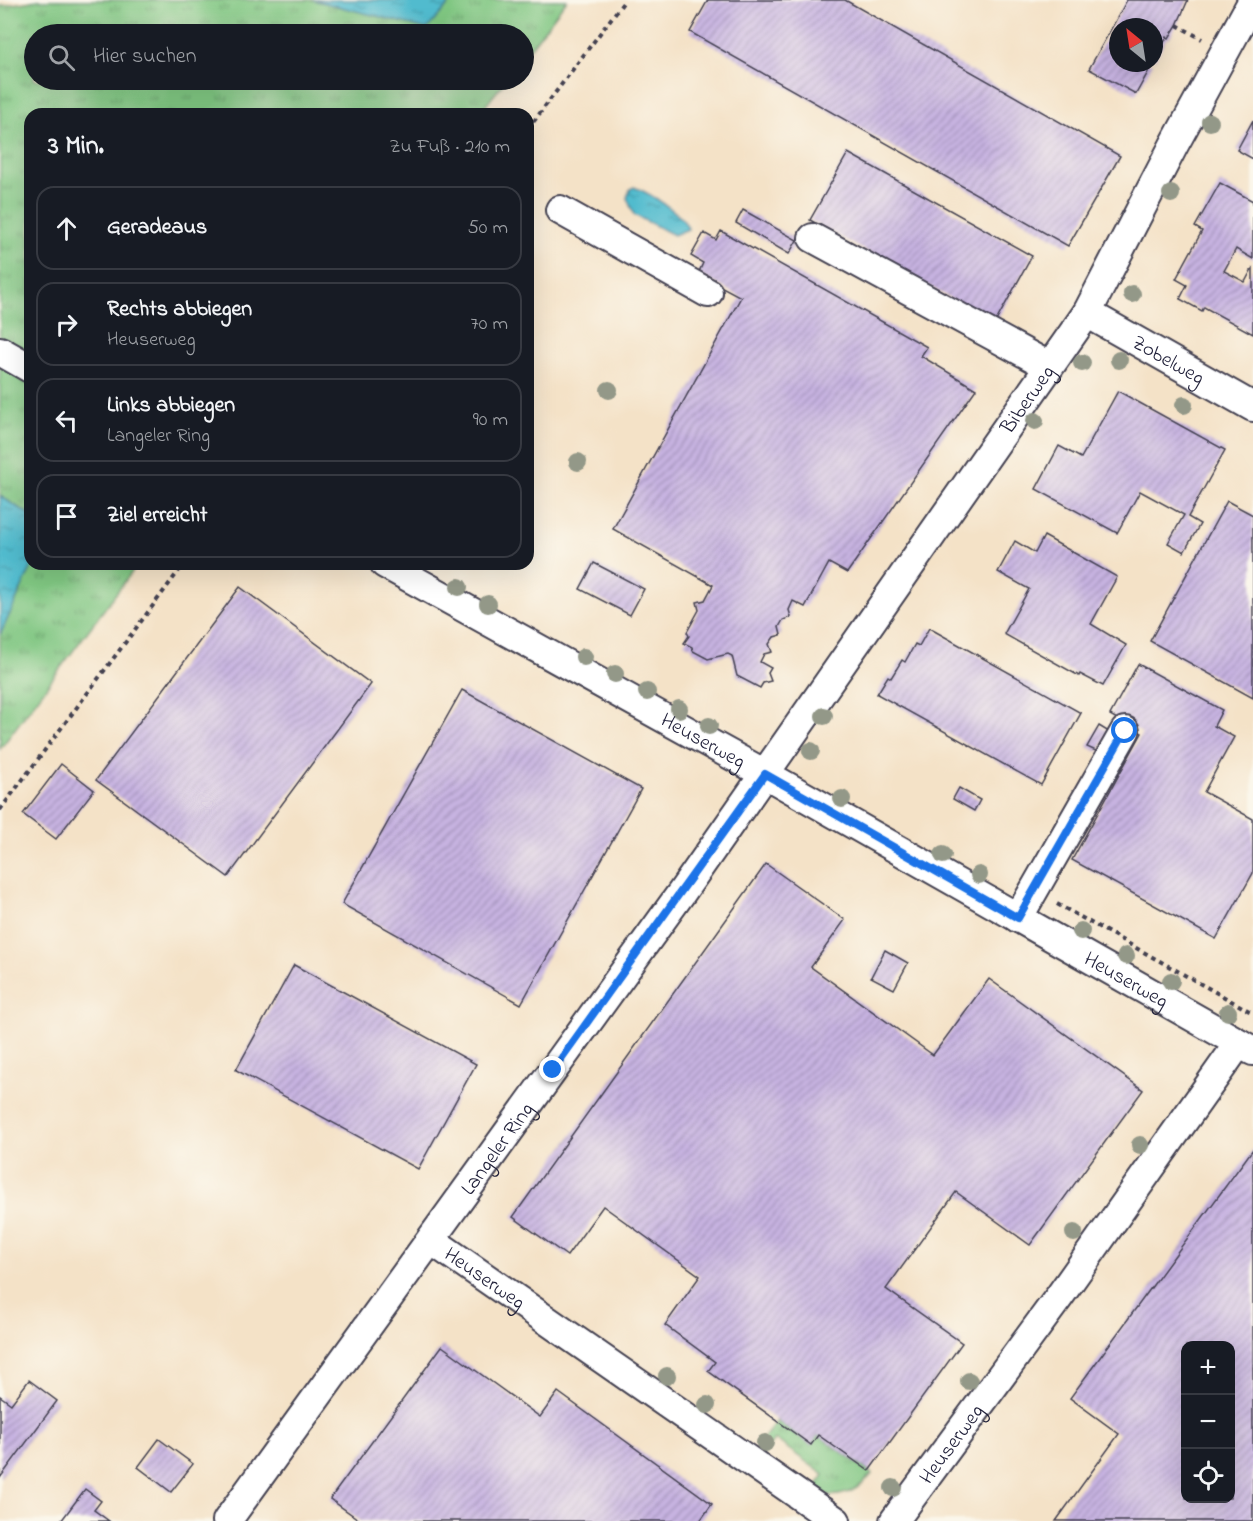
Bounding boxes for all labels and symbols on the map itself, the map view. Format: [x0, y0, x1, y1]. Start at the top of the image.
north arrow [1109, 18, 1163, 72]
street label: Zobelweg [1126, 329, 1210, 395]
street label: Biberweg [993, 360, 1065, 441]
street label: Heuserweg [655, 706, 751, 779]
route start [1111, 717, 1137, 743]
street label: Heuserweg [1078, 945, 1173, 1019]
route end [539, 1056, 565, 1082]
street label: Langeler Ring [454, 1097, 544, 1202]
street label: Heuserweg [437, 1240, 531, 1320]
street label: Heuserweg [913, 1399, 994, 1491]

